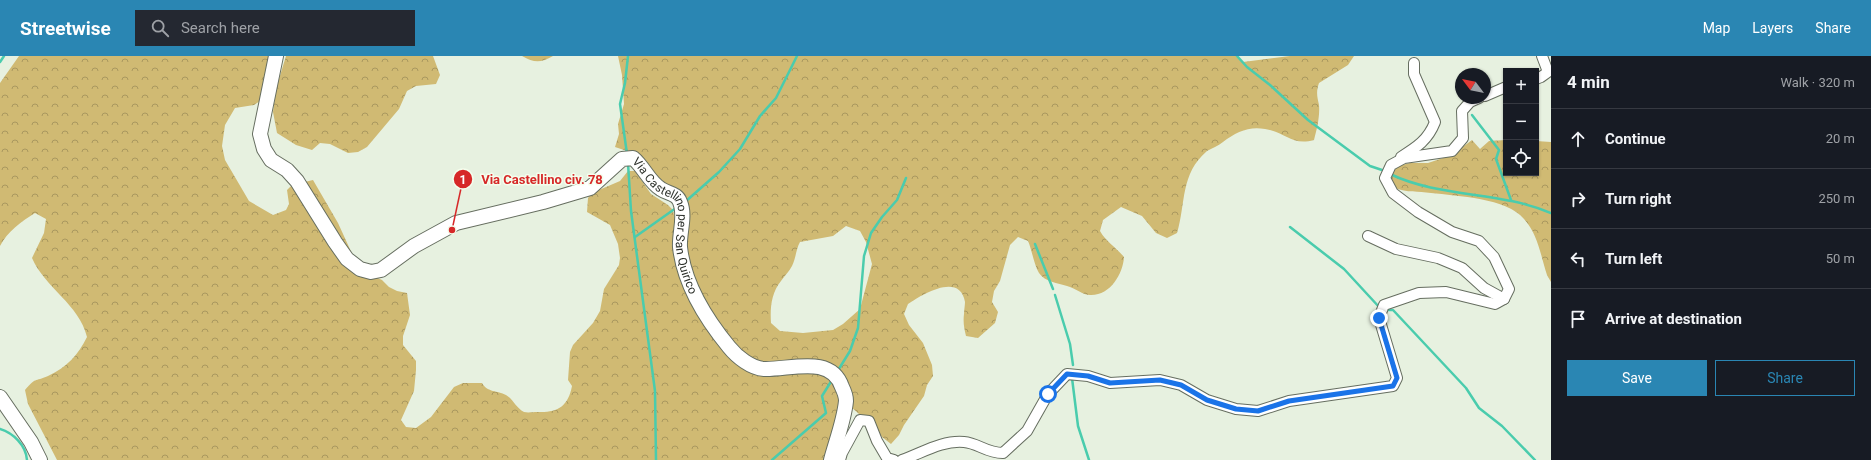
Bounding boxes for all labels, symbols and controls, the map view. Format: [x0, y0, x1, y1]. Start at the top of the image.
search box [135, 10, 415, 46]
text: Streetwise [20, 17, 111, 40]
icon: search [149, 17, 171, 39]
text: Search here [181, 19, 260, 37]
text: Map [1703, 20, 1730, 36]
text: Layers [1752, 20, 1793, 36]
text: Share [1815, 20, 1851, 36]
north arrow [1455, 68, 1491, 104]
map controls [1503, 68, 1539, 176]
button: + [1503, 68, 1539, 104]
text: 4 min [1567, 72, 1610, 92]
text: Walk · 320 m [1780, 75, 1855, 90]
button: − [1503, 104, 1539, 140]
icon: ahead [1567, 128, 1589, 150]
text: Continue [1605, 130, 1666, 148]
text: 20 m [1826, 131, 1855, 146]
button: locate [1503, 140, 1539, 176]
street label: Via Castellino per San Quirico [630, 155, 700, 296]
callout: Via Castellino civ. 78 [453, 167, 611, 192]
text: Via Castellino civ. 78 [481, 172, 603, 187]
text: 1 [460, 173, 466, 187]
icon: right [1567, 188, 1589, 210]
text: Turn right [1605, 190, 1671, 208]
text: 250 m [1818, 191, 1855, 206]
icon: left [1567, 248, 1589, 270]
text: Turn left [1605, 250, 1662, 268]
text: 50 m [1826, 251, 1855, 266]
icon: arrive [1567, 308, 1589, 330]
route end [1370, 309, 1388, 327]
text: Arrive at destination [1605, 310, 1742, 328]
button: Save [1567, 360, 1707, 396]
button: Share [1715, 360, 1855, 396]
route start [1039, 385, 1057, 403]

